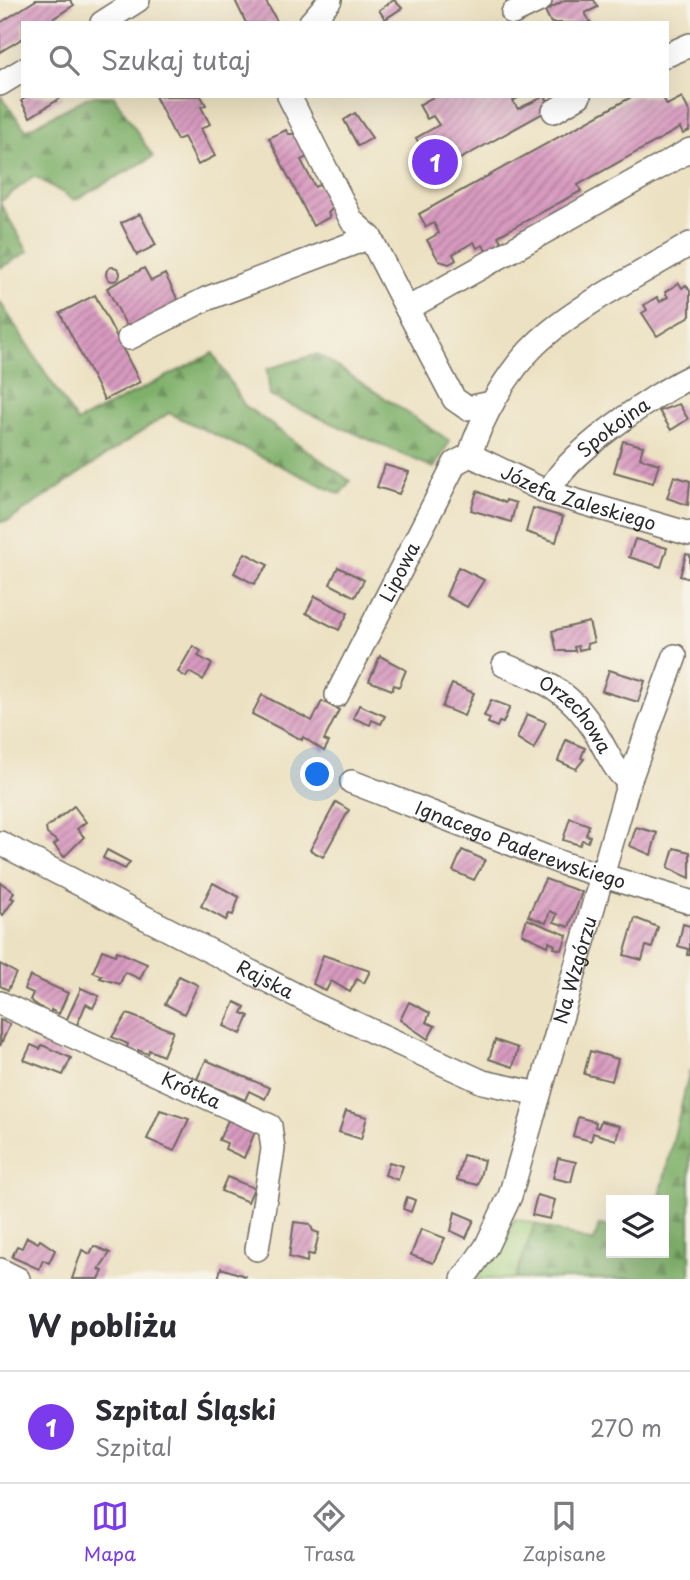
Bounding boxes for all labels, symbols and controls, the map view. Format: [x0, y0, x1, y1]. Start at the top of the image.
search box [21, 21, 669, 98]
text: Szukaj tutaj [101, 40, 251, 79]
icon: search [45, 41, 83, 79]
pin: 1 [412, 136, 458, 188]
street label: Spokojna [570, 389, 655, 463]
street label: Józefa Zaleskiego [496, 457, 660, 536]
street label: Lipowa [372, 537, 426, 606]
street label: Orzechowa [534, 667, 620, 758]
your location [300, 757, 334, 791]
street label: Ignacego Paderewskiego [411, 793, 630, 895]
street label: Na Wzgórzu [545, 913, 603, 1027]
street label: Rajska [232, 952, 299, 1005]
street label: Krótka [157, 1063, 226, 1115]
map controls [606, 1195, 669, 1258]
button: layers [606, 1195, 669, 1258]
text: W pobliżu [28, 1302, 177, 1347]
text: Szpital Śląski [95, 1390, 276, 1429]
text: 1 [46, 1410, 57, 1445]
text: 270 m [590, 1410, 662, 1445]
text: Szpital [95, 1429, 172, 1464]
tab: Mapa [84, 1497, 136, 1567]
tab: Trasa [303, 1497, 355, 1567]
tab: Zapisane [523, 1497, 606, 1567]

